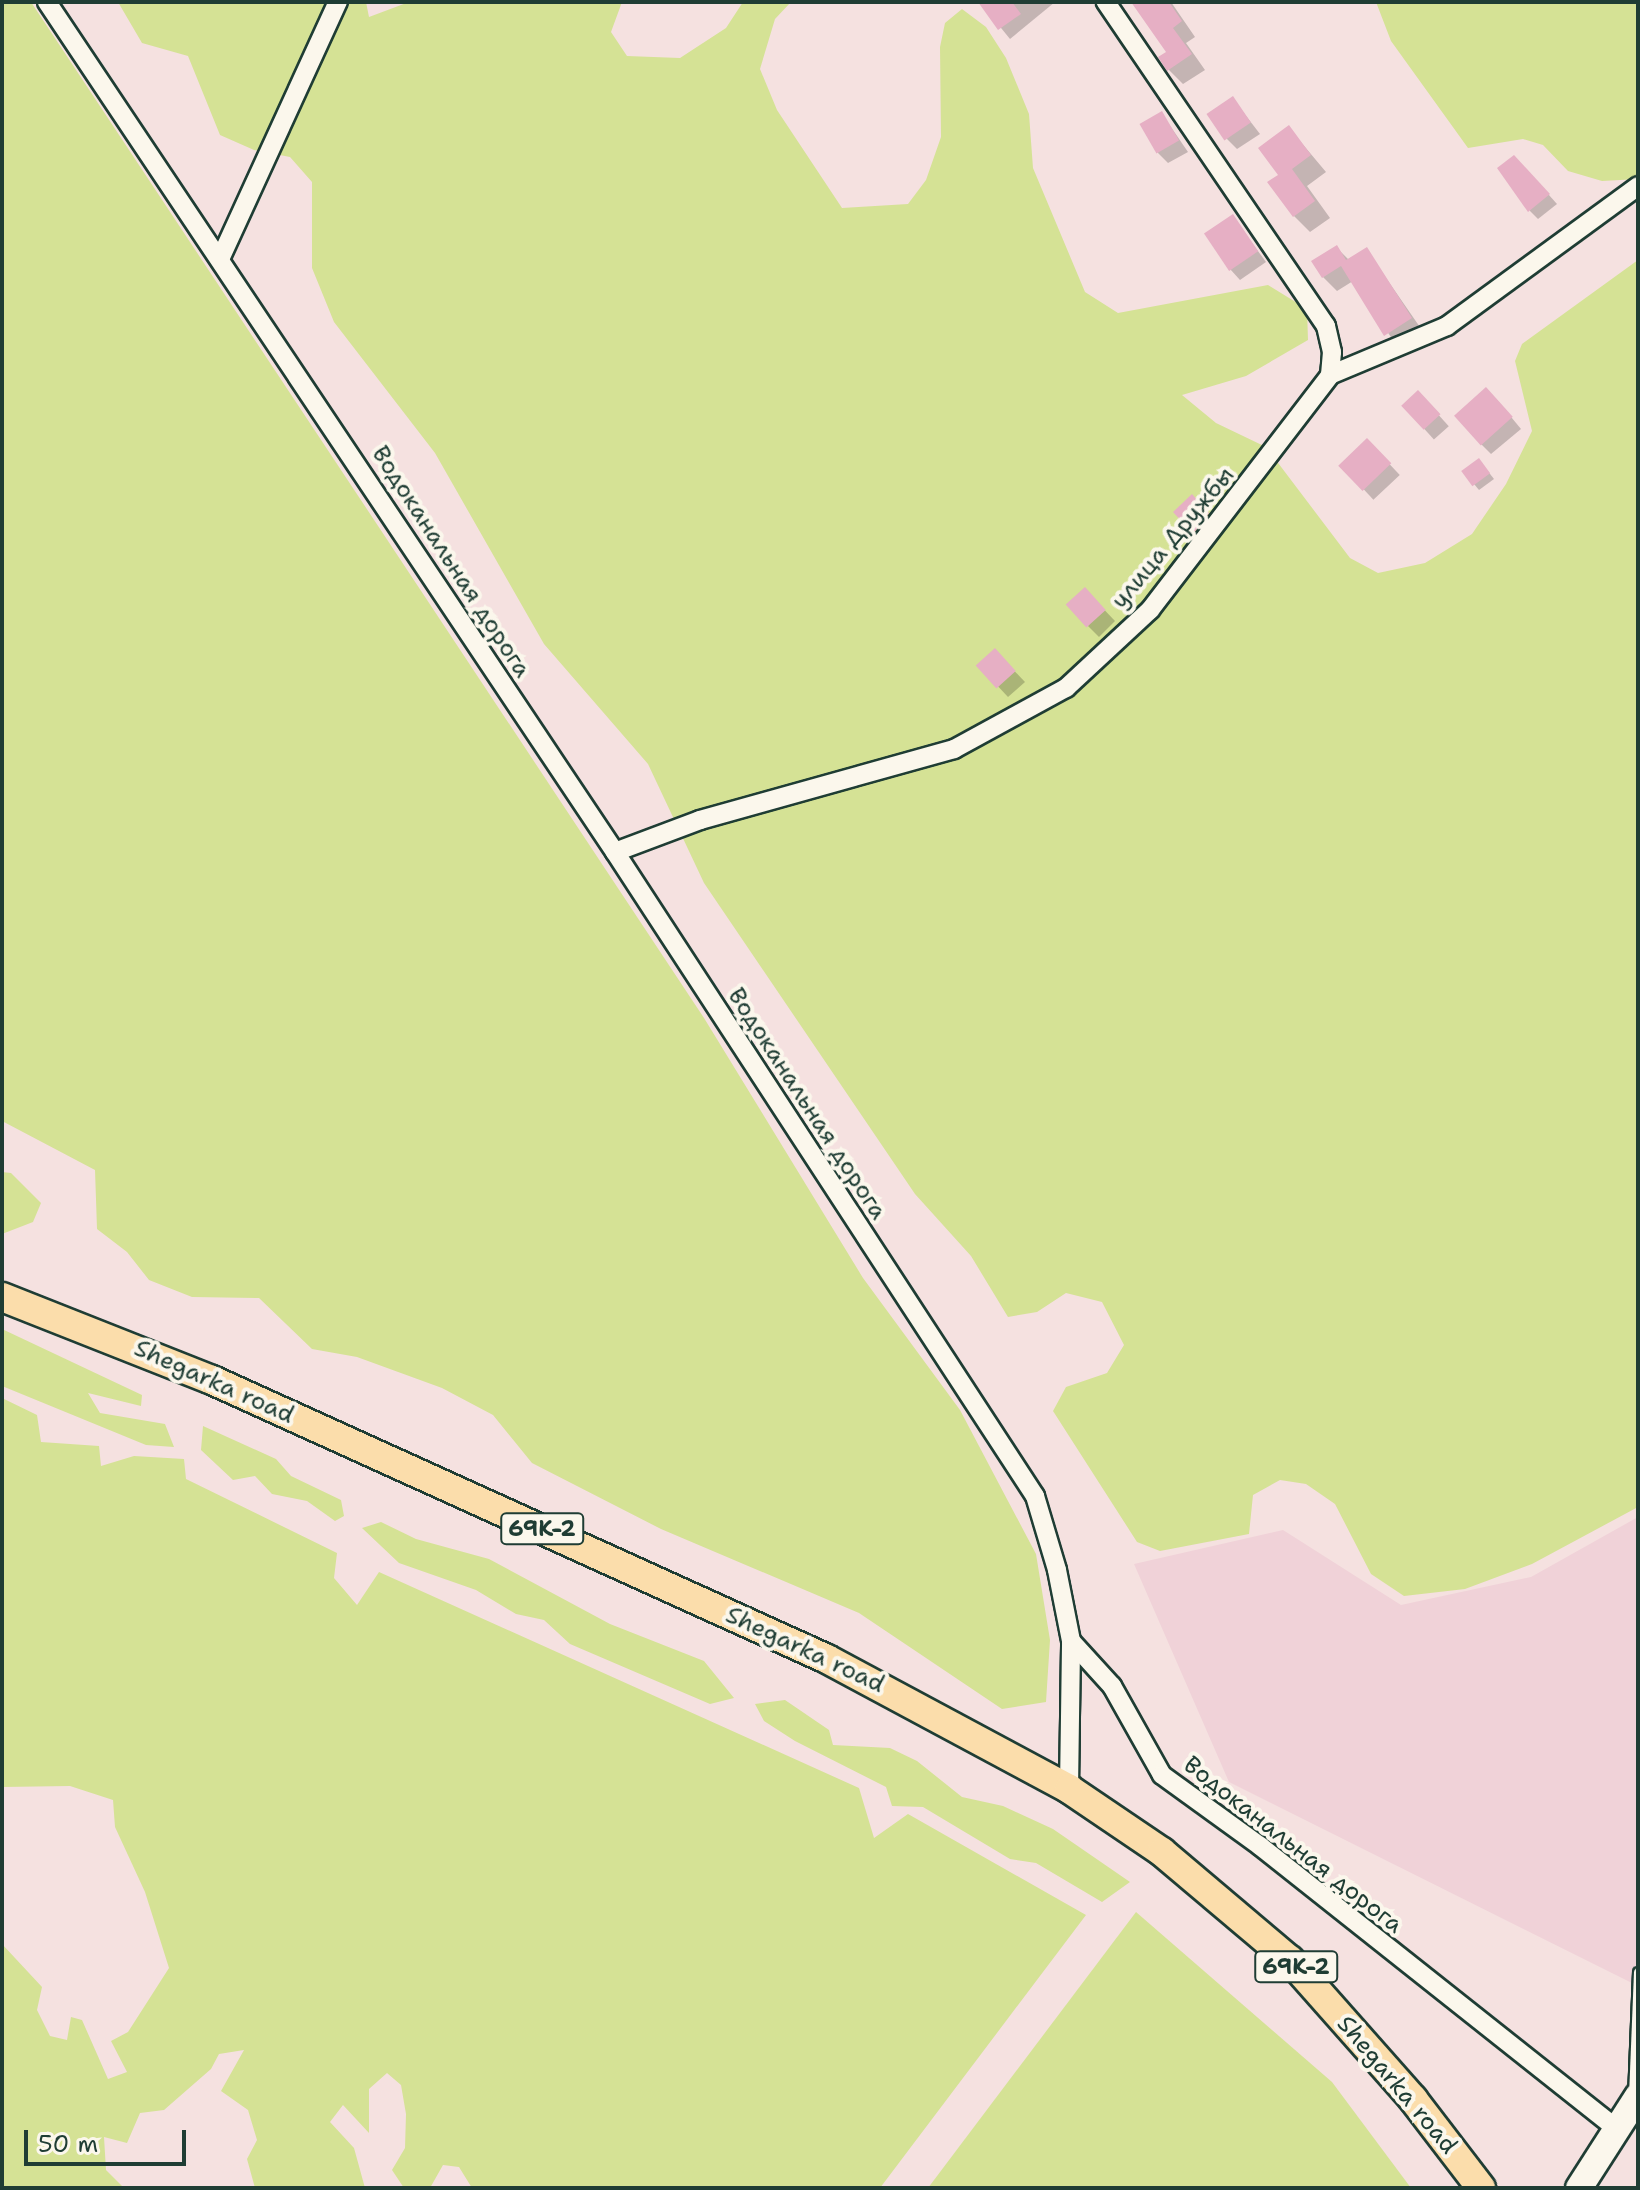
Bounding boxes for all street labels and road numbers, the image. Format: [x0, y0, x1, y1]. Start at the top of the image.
street label: Водоканальная дорога [365, 441, 537, 683]
street label: улица Дружбы [1105, 461, 1241, 615]
street label: Водоканальная дорога [721, 983, 893, 1225]
street label: Shegarka road [130, 1334, 298, 1430]
road number: 69К-2 [500, 1511, 584, 1547]
street label: Shegarka road [721, 1601, 889, 1699]
street label: Водоканальная дорога [1178, 1750, 1408, 1940]
road number: 69К-2 [1254, 1949, 1338, 1985]
street label: Shegarka road [1331, 2010, 1463, 2160]

